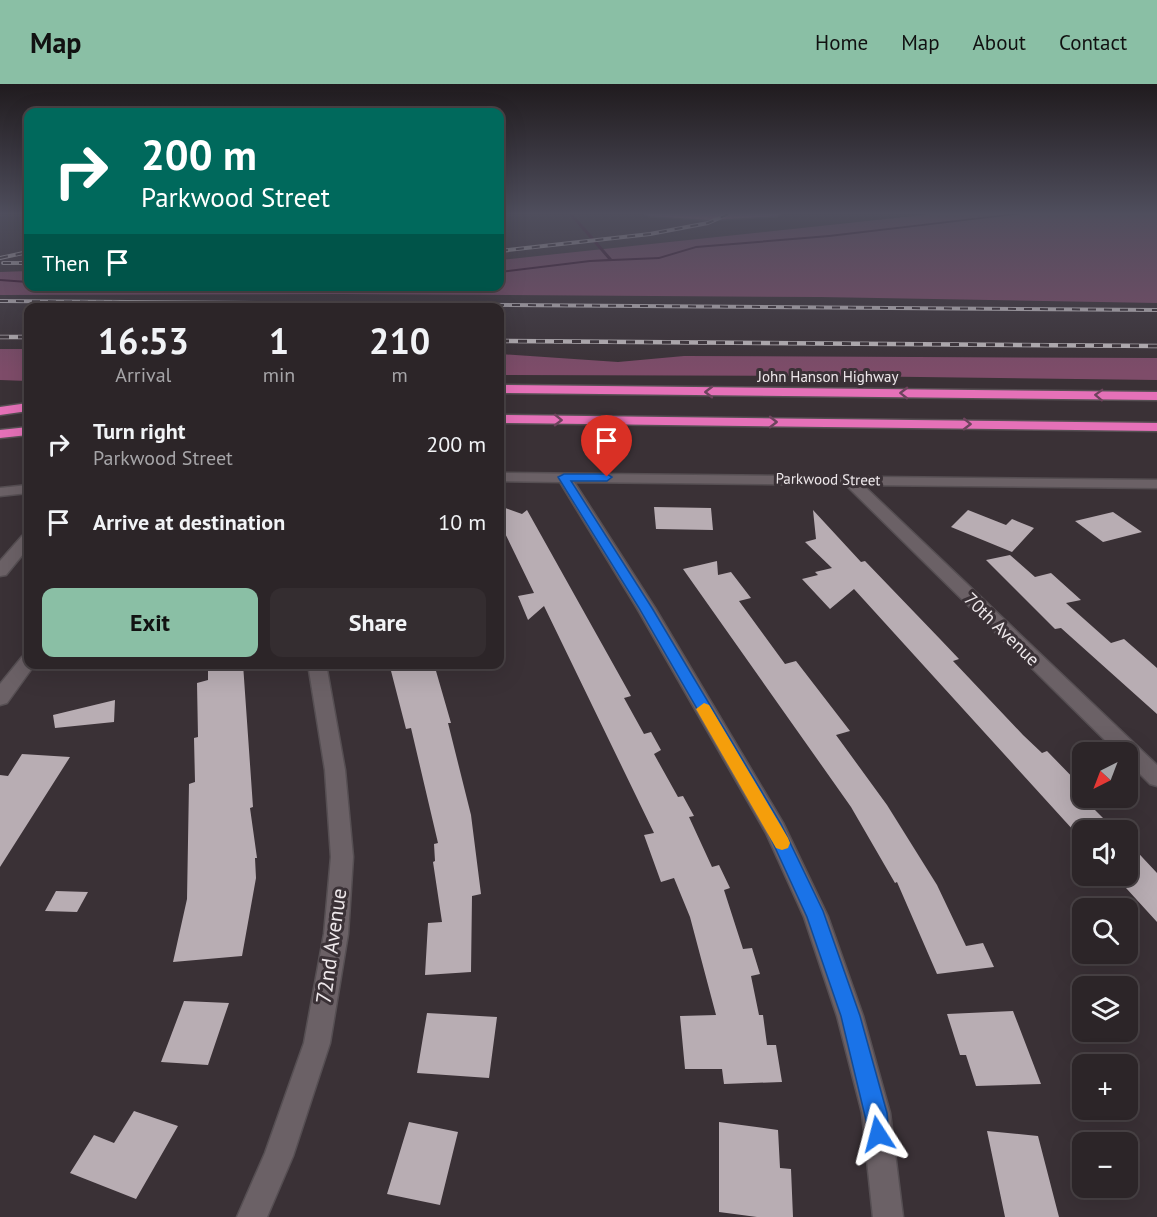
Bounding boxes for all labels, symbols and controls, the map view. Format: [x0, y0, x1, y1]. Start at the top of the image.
text: Map [30, 24, 81, 61]
text: Home [815, 29, 868, 56]
text: Map [901, 29, 940, 56]
text: About [973, 29, 1026, 56]
text: Contact [1059, 29, 1127, 56]
text: 200 m [141, 127, 257, 182]
icon: right [42, 132, 120, 210]
text: Parkwood Street [141, 180, 330, 214]
icon: arrive [101, 246, 134, 279]
text: Then [42, 249, 89, 277]
text: 16:53 [98, 317, 189, 364]
text: 1 [269, 317, 289, 364]
text: 210 [369, 317, 430, 364]
text: Arrival [115, 362, 171, 388]
text: min [263, 362, 295, 388]
text: m [392, 362, 408, 388]
street label: John Hanson Highway [757, 367, 898, 386]
one-way arrow [704, 386, 713, 398]
one-way arrow [899, 387, 908, 399]
one-way arrow [1094, 389, 1103, 401]
one-way arrow [553, 414, 562, 426]
pin [581, 415, 632, 477]
one-way arrow [768, 416, 777, 428]
text: Turn right [93, 417, 185, 445]
one-way arrow [963, 418, 972, 430]
icon: arrive [590, 424, 623, 457]
icon: right [42, 428, 75, 461]
text: 200 m [426, 430, 486, 458]
text: Parkwood Street [93, 445, 233, 471]
street label: Parkwood Street [775, 469, 881, 489]
icon: arrive [42, 506, 75, 539]
text: Arrive at destination [93, 508, 285, 536]
text: 10 m [438, 508, 486, 536]
street label: 70th Avenue [959, 587, 1045, 671]
button: Exit [42, 588, 258, 657]
button: Share [270, 588, 486, 657]
north arrow [1072, 742, 1138, 808]
map controls [1072, 742, 1138, 1198]
button: sound [1072, 820, 1138, 886]
street label: 72nd Avenue [310, 887, 352, 1005]
button: search [1072, 898, 1138, 964]
button: layers [1072, 976, 1138, 1042]
button: + [1072, 1054, 1138, 1120]
position arrow [846, 1102, 910, 1166]
button: − [1072, 1132, 1138, 1198]

